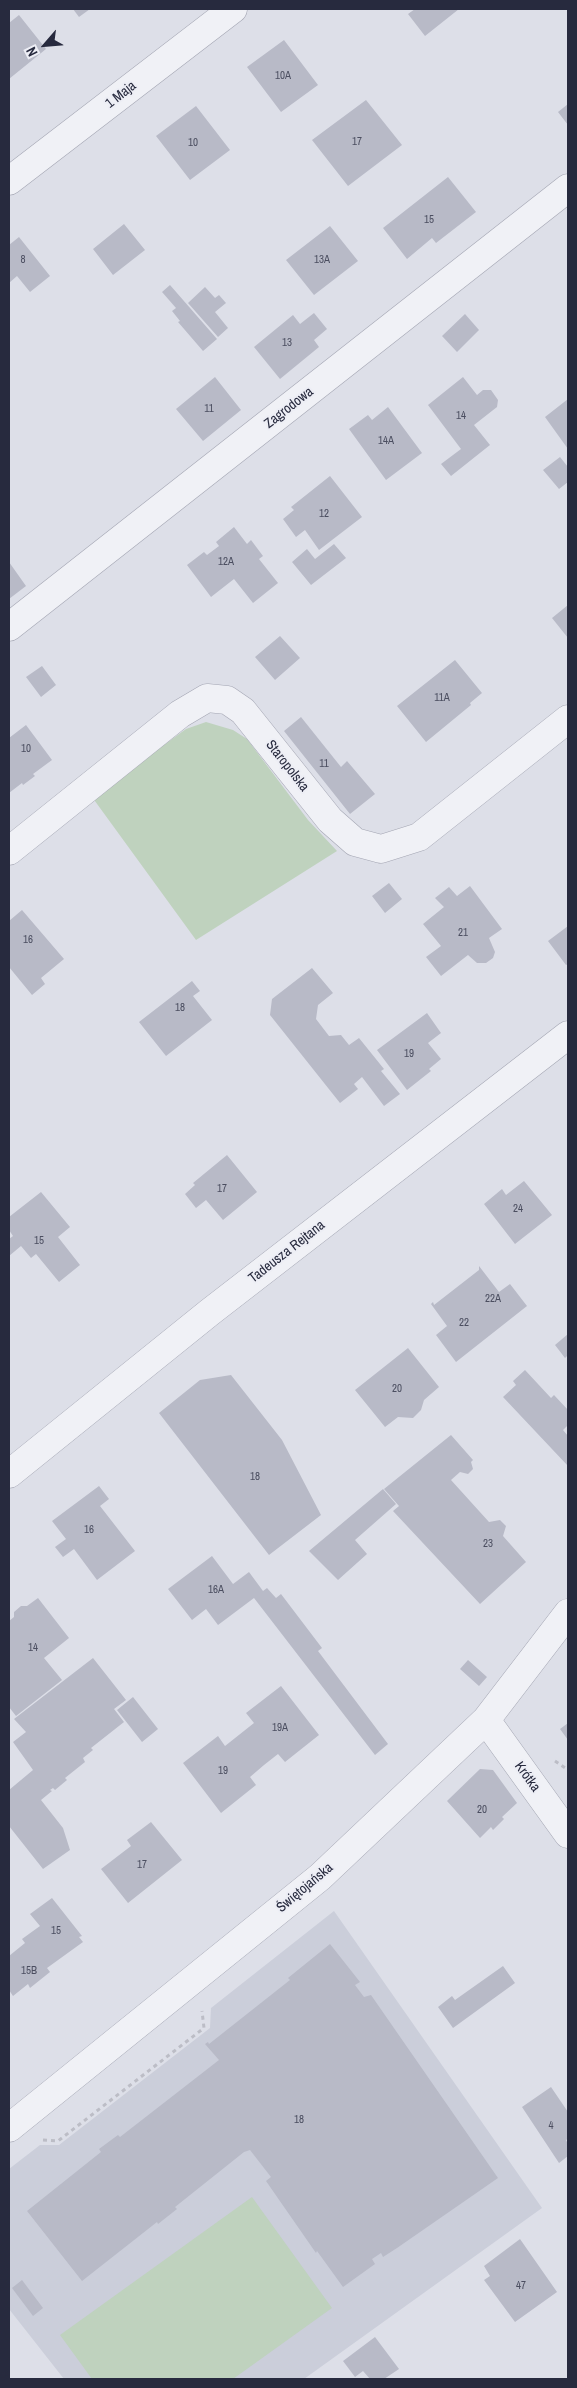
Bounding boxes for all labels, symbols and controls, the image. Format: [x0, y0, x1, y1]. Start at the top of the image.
north arrow [20, 20, 70, 70]
text: N [22, 44, 42, 60]
house number: 10A [275, 69, 291, 83]
street label: 1 Maja [102, 78, 140, 112]
house number: 17 [352, 135, 362, 149]
house number: 10 [188, 136, 198, 150]
house number: 15 [424, 213, 434, 227]
house number: 8 [20, 253, 26, 267]
house number: 13A [314, 253, 330, 267]
house number: 13 [282, 336, 292, 350]
street label: Zagrodowa [261, 384, 317, 432]
house number: 11 [204, 402, 214, 416]
house number: 14 [456, 409, 466, 423]
house number: 14A [378, 434, 394, 448]
house number: 12 [319, 507, 329, 521]
house number: 12A [218, 555, 234, 569]
house number: 11A [434, 691, 450, 705]
street label: Staropolska [262, 737, 312, 795]
house number: 10 [21, 742, 31, 756]
house number: 11 [319, 757, 329, 771]
house number: 21 [458, 926, 468, 940]
house number: 16 [23, 933, 33, 947]
house number: 18 [175, 1001, 185, 1015]
house number: 19 [404, 1047, 414, 1061]
house number: 17 [217, 1182, 227, 1196]
house number: 24 [513, 1202, 523, 1216]
street label: Tadeusza Rejtana [246, 1217, 328, 1287]
house number: 15 [34, 1234, 44, 1248]
house number: 22A [485, 1292, 501, 1306]
house number: 22 [459, 1316, 469, 1330]
house number: 20 [392, 1382, 402, 1396]
house number: 18 [250, 1470, 260, 1484]
house number: 16 [84, 1523, 94, 1537]
house number: 23 [483, 1537, 493, 1551]
house number: 16A [208, 1583, 224, 1597]
house number: 14 [28, 1641, 38, 1655]
house number: 19A [272, 1721, 288, 1735]
street label: Krótka [510, 1759, 544, 1795]
house number: 19 [218, 1764, 228, 1778]
house number: 20 [477, 1803, 487, 1817]
house number: 17 [137, 1858, 147, 1872]
street label: Świętojańska [273, 1860, 337, 1916]
house number: 15 [51, 1924, 61, 1938]
house number: 15B [21, 1964, 37, 1978]
house number: 18 [294, 2113, 304, 2127]
house number: 4 [548, 2119, 554, 2133]
house number: 47 [516, 2279, 526, 2293]

